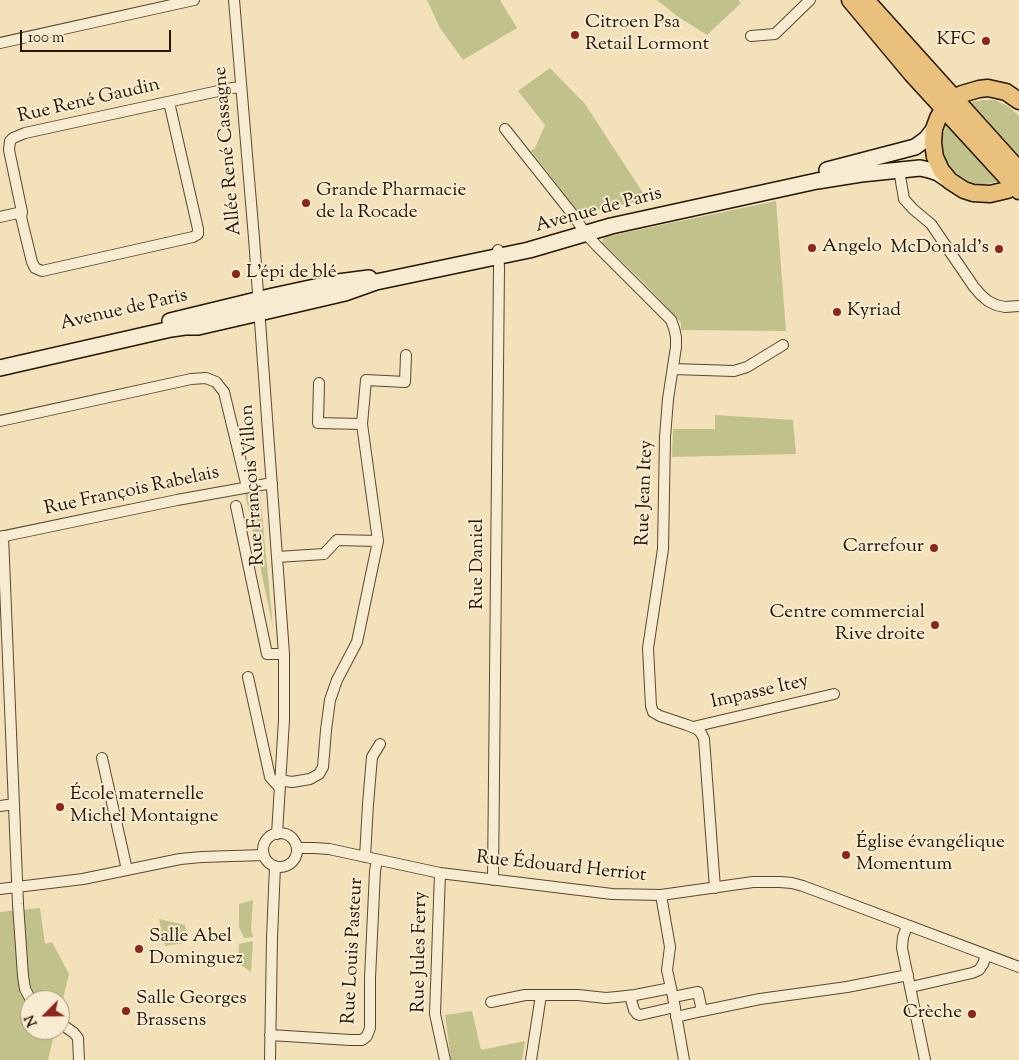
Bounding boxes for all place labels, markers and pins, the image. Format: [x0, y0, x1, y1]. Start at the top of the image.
place label: Citroen Psa Retail Lormont [585, 13, 709, 57]
marker: Citroen Psa Retail Lormont [569, 29, 581, 41]
place label: KFC [936, 30, 976, 52]
marker: KFC [980, 35, 992, 47]
place label: Grande Pharmacie de la Rocade [316, 181, 466, 225]
marker: Grande Pharmacie de la Rocade [300, 197, 312, 209]
place label: Angelo [822, 237, 882, 259]
place label: McDonald's [890, 238, 989, 260]
marker: Angelo [806, 242, 818, 254]
marker: McDonald's [993, 243, 1005, 255]
place label: L'épi de blé [246, 263, 337, 285]
marker: L'épi de blé [230, 268, 242, 280]
place label: Kyriad [847, 301, 901, 323]
marker: Kyriad [831, 306, 843, 318]
place label: Carrefour [843, 537, 924, 559]
marker: Carrefour [928, 542, 940, 554]
place label: Centre commercial Rive droite [770, 603, 925, 647]
marker: Centre commercial Rive droite [929, 619, 941, 631]
place label: École maternelle Michel Montaigne [70, 785, 219, 829]
marker: École maternelle Michel Montaigne [54, 801, 66, 813]
place label: Église évangélique Momentum [856, 833, 1005, 877]
marker: Église évangélique Momentum [840, 849, 852, 861]
place label: Salle Abel Dominguez [149, 927, 243, 971]
marker: Salle Abel Dominguez [133, 943, 145, 955]
place label: Salle Georges Brassens [136, 989, 247, 1033]
place label: Crèche [903, 1003, 962, 1025]
marker: Salle Georges Brassens [120, 1005, 132, 1017]
marker: Crèche [966, 1008, 978, 1020]

